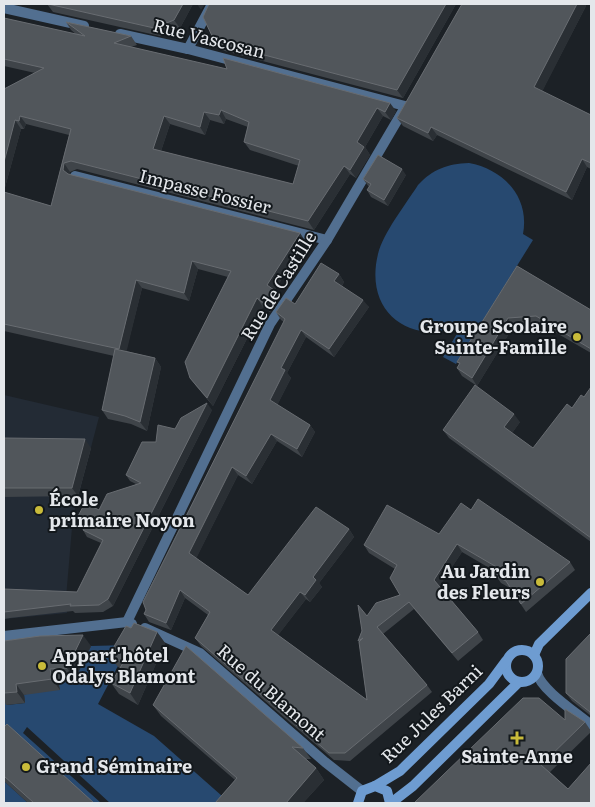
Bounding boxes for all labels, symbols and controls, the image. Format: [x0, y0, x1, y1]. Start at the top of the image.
street label: Rue Vascosan [150, 11, 269, 65]
street label: Impasse Fossier [137, 161, 275, 220]
street label: Rue de Castille [233, 225, 322, 345]
place label: Groupe Scolaire Sainte-Famille [420, 312, 567, 360]
marker: Groupe Scolaire Sainte-Famille [571, 331, 583, 343]
place label: École primaire Noyon [49, 485, 195, 533]
marker: École primaire Noyon [33, 504, 45, 516]
place label: Au Jardin des Fleurs [437, 557, 530, 605]
marker: Au Jardin des Fleurs [534, 576, 546, 588]
street label: Rue du Blamont [212, 637, 333, 747]
place label: Appart'hôtel Odalys Blamont [52, 641, 195, 689]
street label: Rue Jules Barni [374, 657, 488, 768]
marker: Appart'hôtel Odalys Blamont [36, 660, 48, 672]
marker: Sainte-Anne [511, 732, 523, 744]
place label: Sainte-Anne [461, 742, 573, 769]
place label: Grand Séminaire [36, 752, 192, 779]
marker: Grand Séminaire [20, 761, 32, 773]

